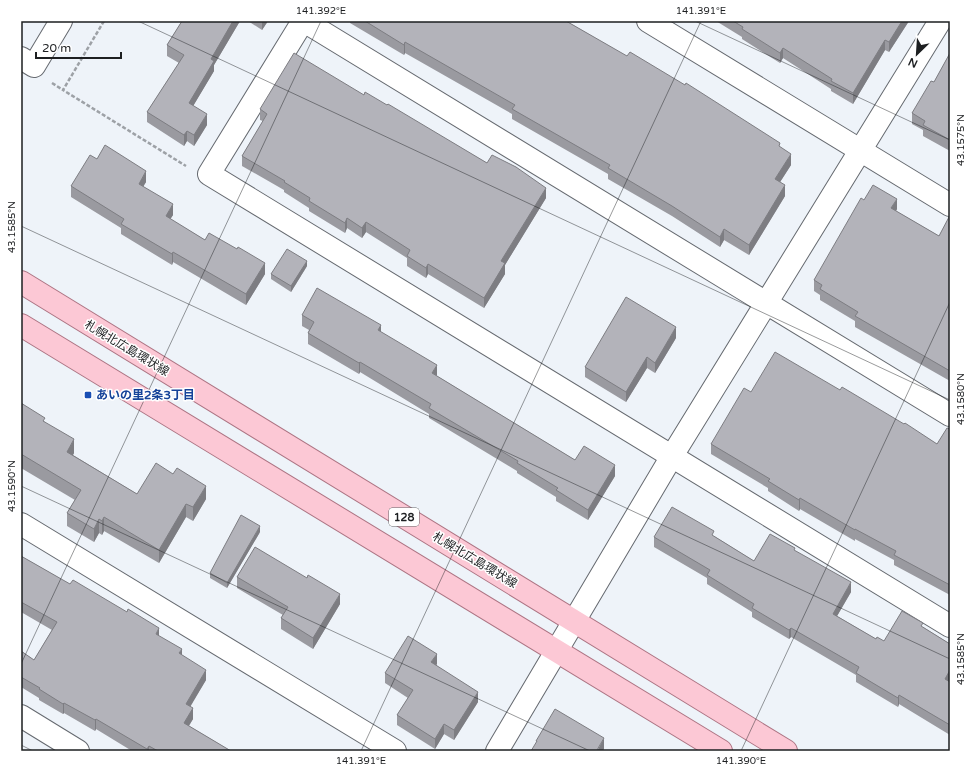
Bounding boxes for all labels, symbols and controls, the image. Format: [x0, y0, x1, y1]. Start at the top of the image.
text: 141.392°E [296, 5, 346, 17]
text: 141.391°E [676, 5, 726, 17]
scale bar [36, 34, 121, 60]
north arrow [897, 34, 937, 74]
text: 20 m [42, 41, 71, 55]
text: N [906, 55, 920, 70]
text: 43.1575°N [955, 114, 967, 166]
text: 43.1585°N [6, 201, 18, 253]
street label: 札幌北広島環状線 [82, 317, 172, 379]
text: 43.1580°N [955, 373, 967, 425]
place label: あいの里2条3丁目 [96, 388, 195, 402]
marker: あいの里2条3丁目 [83, 390, 93, 400]
text: 43.1590°N [6, 460, 18, 512]
road number: 128 [389, 508, 419, 526]
street label: 札幌北広島環状線 [430, 529, 520, 591]
text: 43.1585°N [955, 633, 967, 685]
text: 141.391°E [336, 755, 386, 767]
text: 141.390°E [716, 755, 766, 767]

